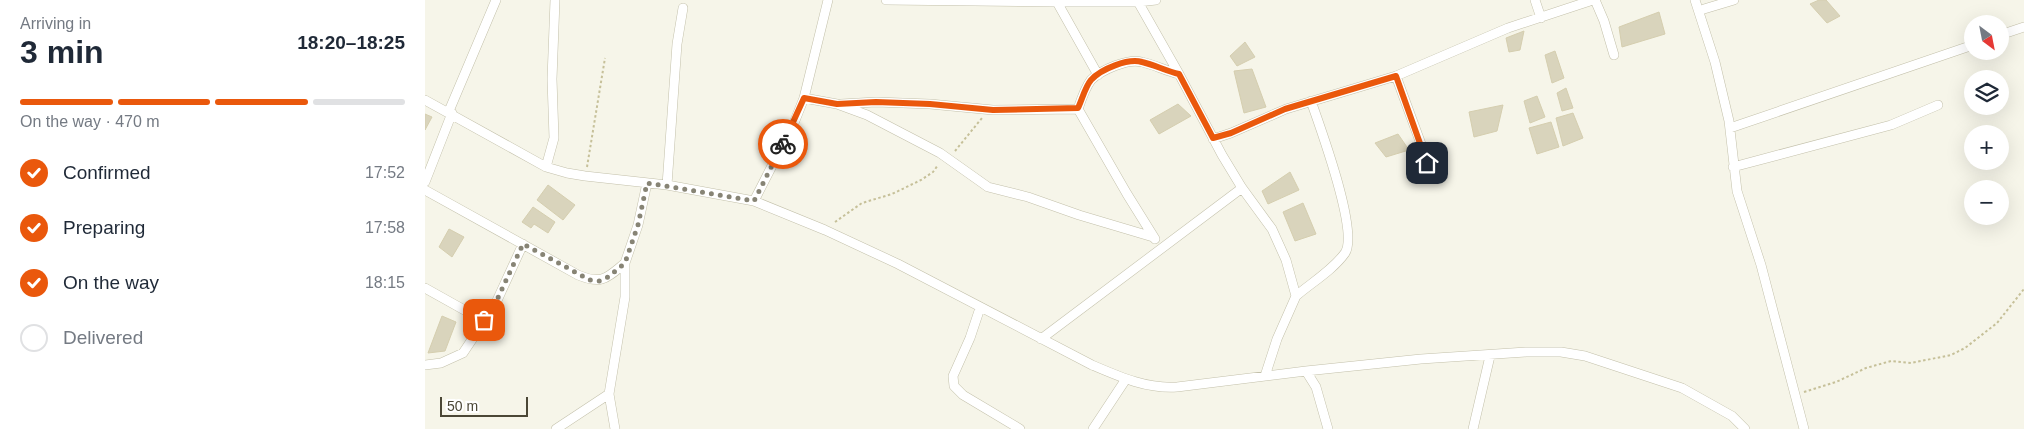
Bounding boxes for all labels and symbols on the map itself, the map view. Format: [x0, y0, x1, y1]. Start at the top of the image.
north arrow [1964, 15, 2009, 60]
courier [758, 119, 808, 169]
pin [1406, 142, 1448, 184]
pin [463, 299, 505, 341]
scale bar [440, 394, 527, 417]

